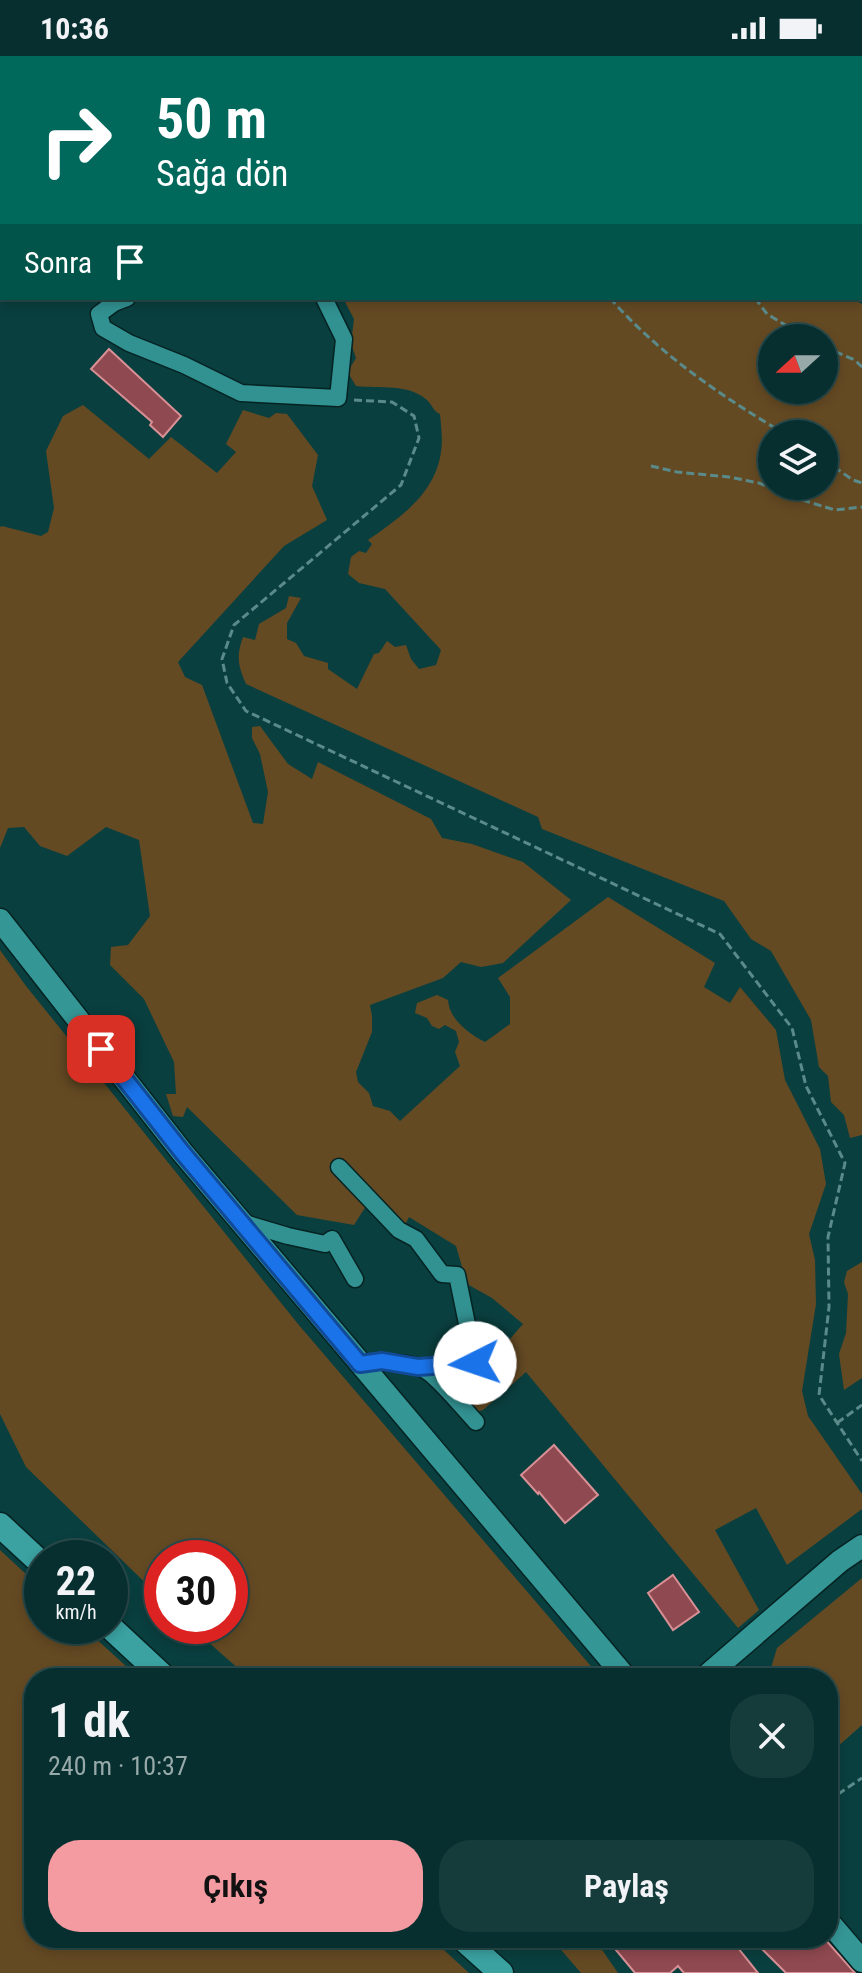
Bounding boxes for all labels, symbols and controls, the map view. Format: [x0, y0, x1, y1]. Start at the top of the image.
text: 10:36 [40, 11, 109, 46]
text: 50 m [156, 86, 267, 152]
icon: right [24, 88, 128, 192]
text: Sağa dön [156, 153, 289, 195]
icon: arrive [108, 240, 152, 284]
text: Sonra [24, 245, 92, 280]
north arrow [758, 324, 838, 404]
map controls [758, 324, 838, 500]
button: layers [758, 420, 838, 500]
pin [67, 1015, 135, 1083]
icon: arrive [79, 1027, 123, 1071]
position arrow [433, 1321, 517, 1405]
speed limit sign: 30 [144, 1540, 248, 1644]
text: 22 [56, 1558, 96, 1605]
text: km/h [55, 1600, 97, 1624]
text: 1 dk [48, 1692, 130, 1749]
button: close [730, 1694, 814, 1778]
text: 240 m · 10:37 [48, 1751, 188, 1781]
button: Çıkış [48, 1840, 423, 1932]
button: Paylaş [439, 1840, 814, 1932]

